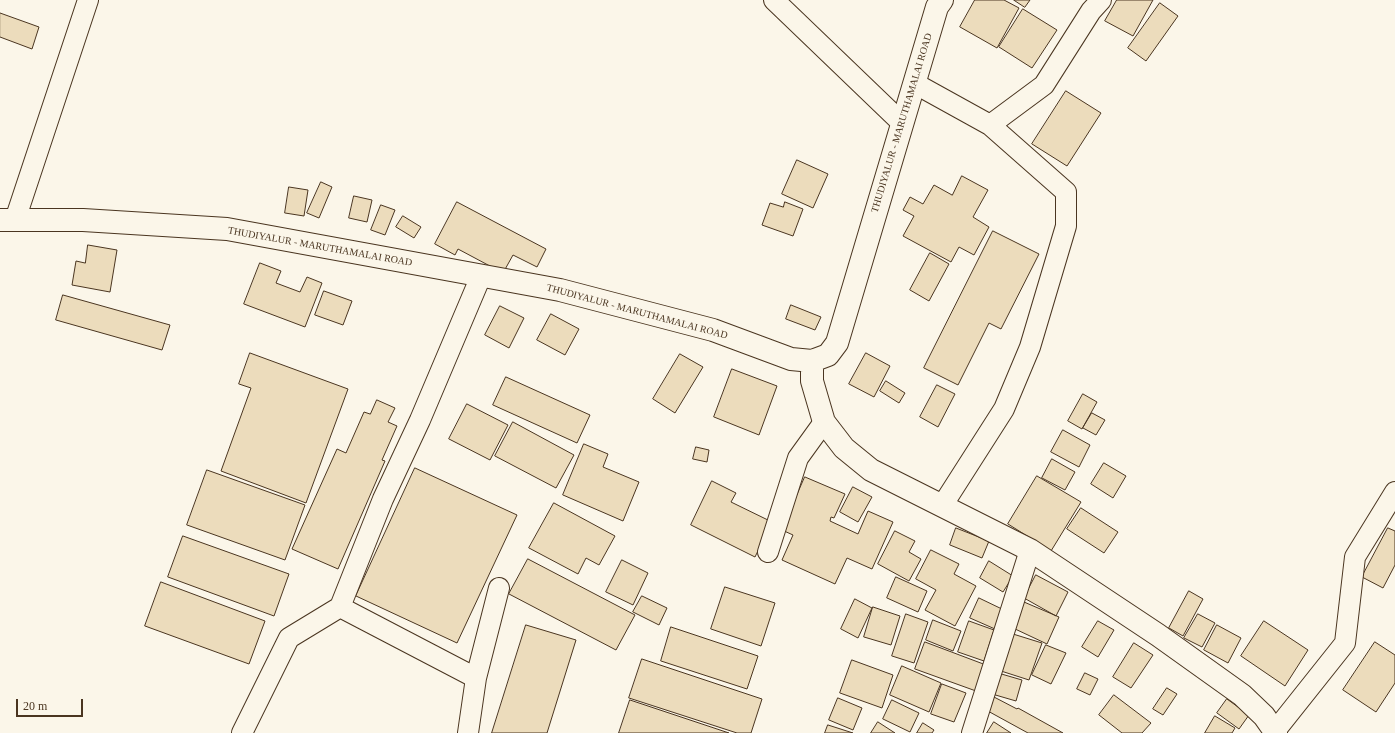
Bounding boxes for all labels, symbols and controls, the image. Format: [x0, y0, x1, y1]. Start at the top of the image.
street label: THUDIYALUR - MARUTHAMALAI ROAD [869, 32, 935, 214]
street label: THUDIYALUR - MARUTHAMALAI ROAD [227, 225, 413, 269]
street label: THUDIYALUR - MARUTHAMALAI ROAD [545, 282, 729, 342]
scale bar [18, 691, 85, 717]
text: 20 m [23, 699, 47, 713]

